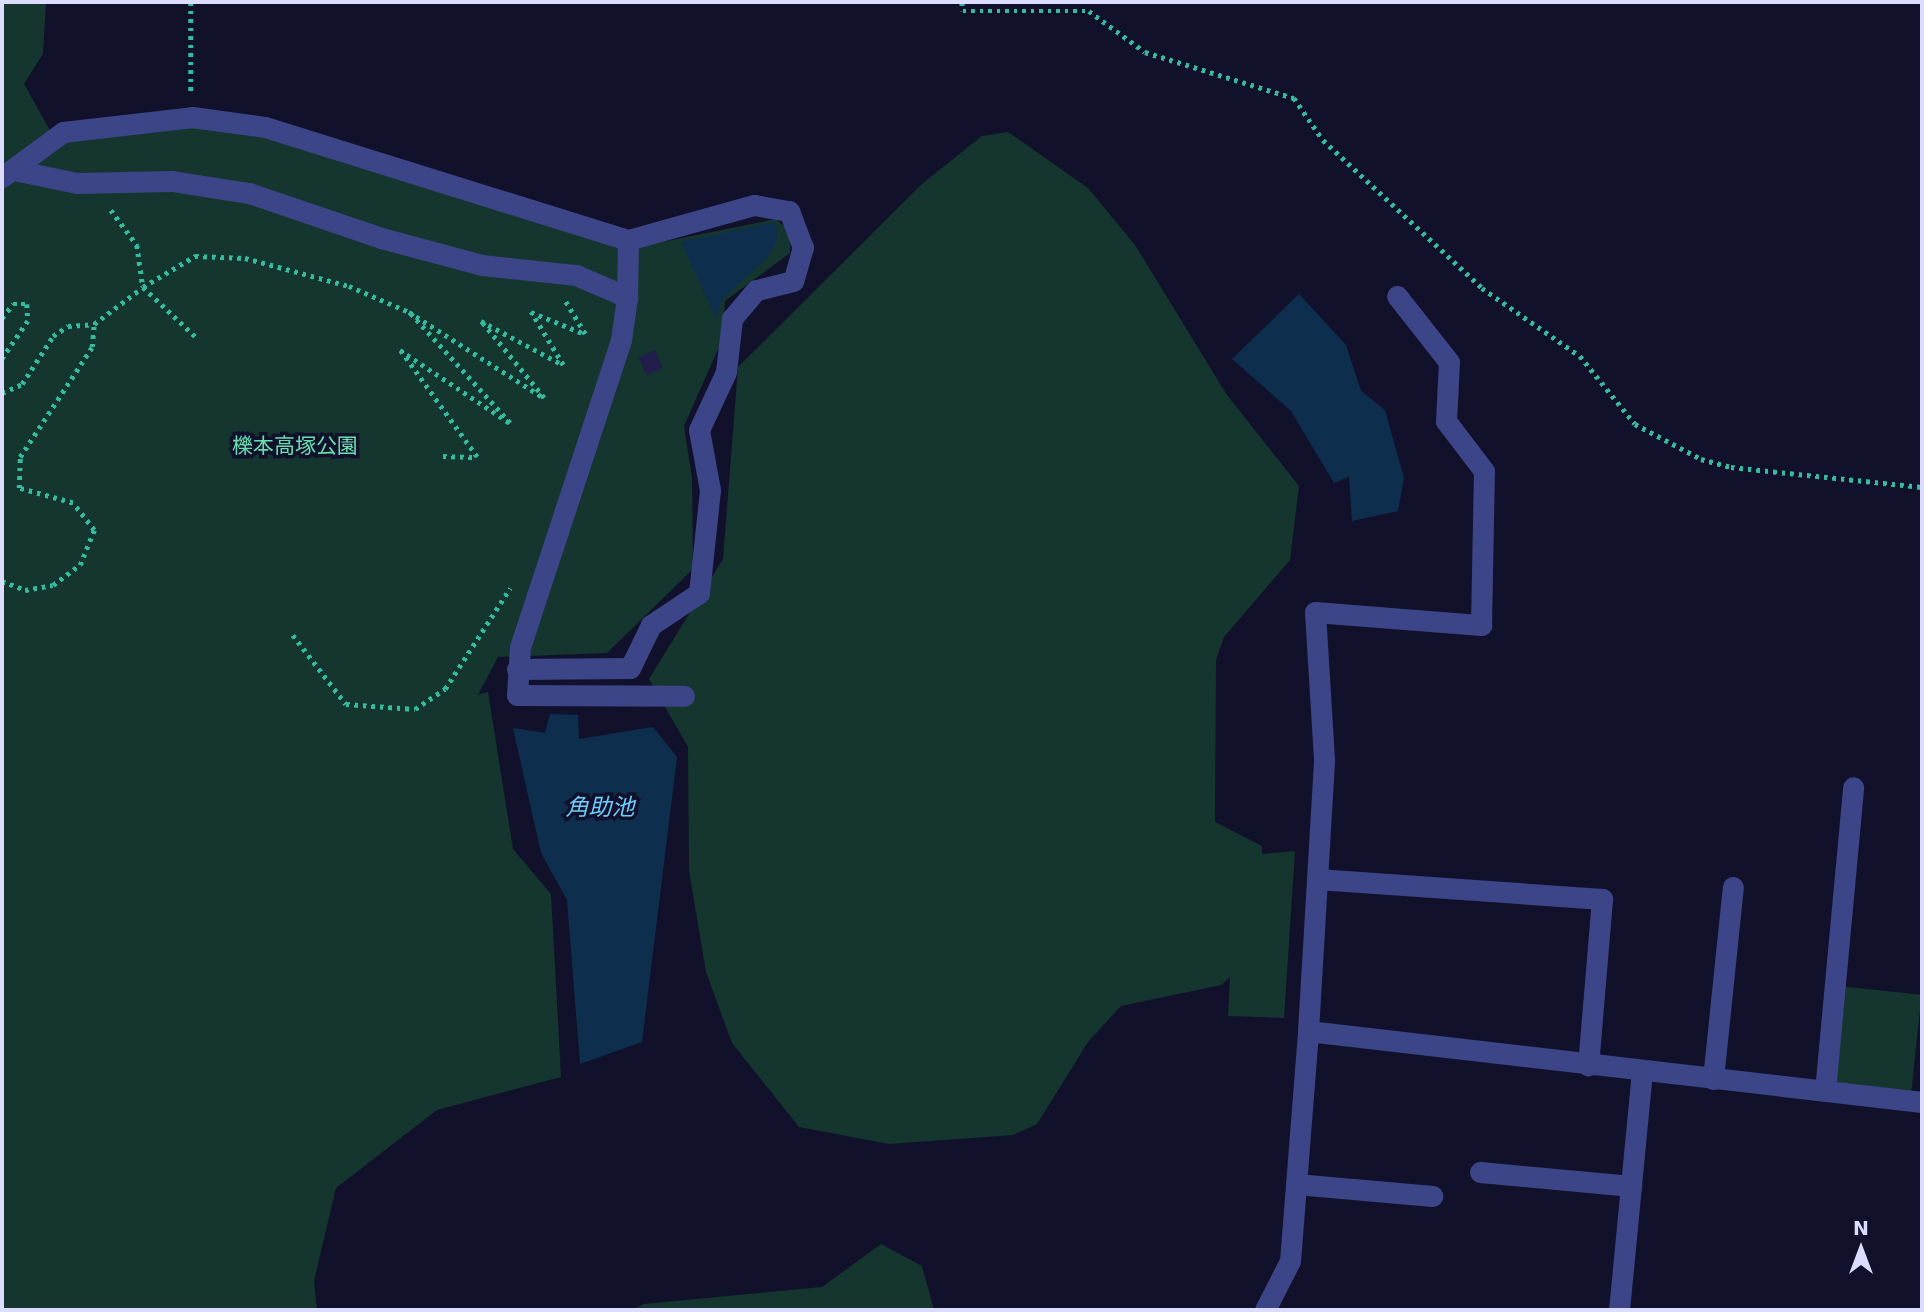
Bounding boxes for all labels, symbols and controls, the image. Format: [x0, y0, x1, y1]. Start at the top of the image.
park label: 櫟本高塚公園 [232, 433, 358, 459]
water label: 角助池 [566, 793, 634, 821]
north arrow [1826, 1214, 1896, 1284]
text: N [1853, 1217, 1869, 1239]

